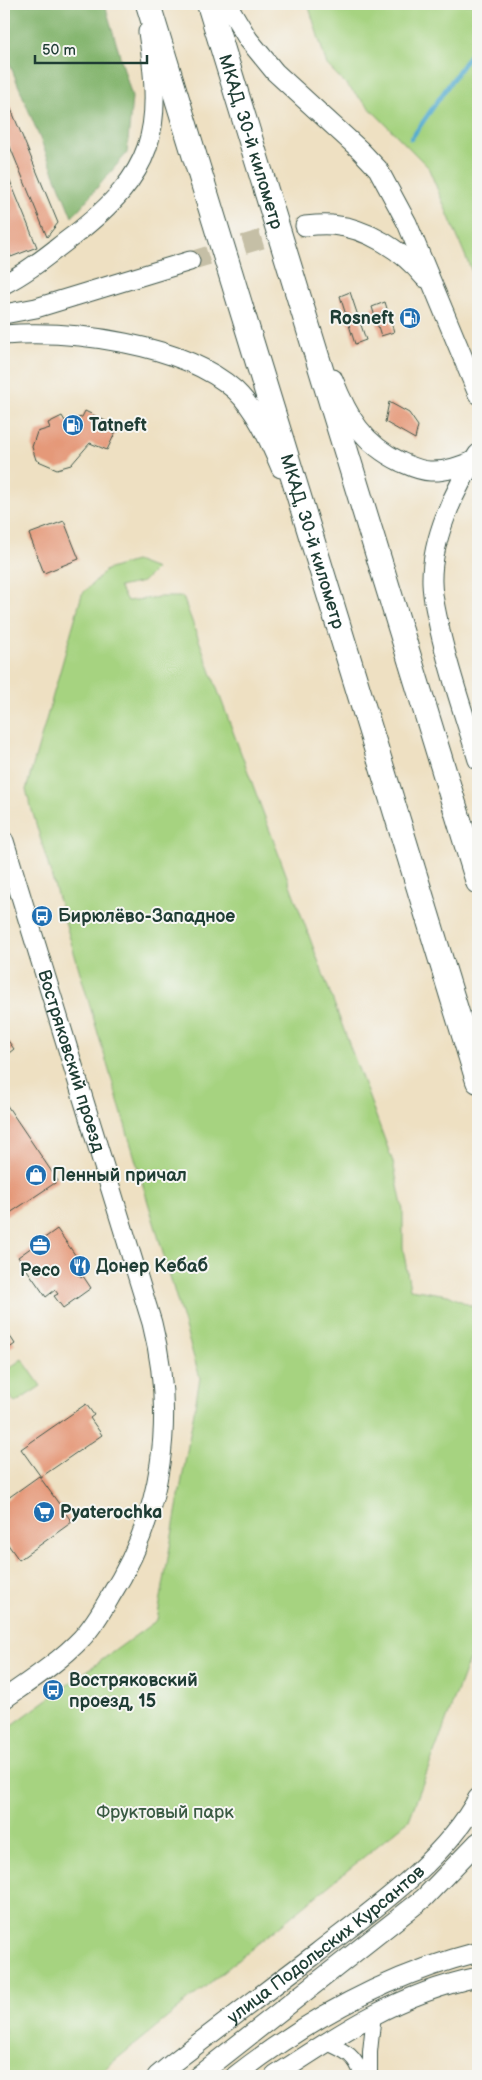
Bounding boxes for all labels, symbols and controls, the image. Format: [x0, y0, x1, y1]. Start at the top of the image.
scale bar [35, 32, 148, 64]
text: 50 m [42, 41, 76, 60]
street label: МКАД, 30-й километр [214, 52, 287, 232]
fuel station icon: Rosneft [398, 306, 422, 330]
place label: Rosneft [329, 308, 394, 329]
fuel station icon: Tatneft [61, 413, 85, 437]
place label: Tatneft [89, 415, 147, 436]
street label: МКАД, 30-й километр [276, 452, 349, 631]
bus stop icon: Бирюлёво-Западное [30, 904, 54, 928]
place label: Бирюлёво-Западное [58, 906, 235, 927]
street label: Востряковский проезд [33, 967, 109, 1155]
shop icon: Пенный причал [24, 1163, 48, 1187]
place label: Пенный причал [52, 1165, 187, 1186]
office icon: Ресо [28, 1233, 52, 1257]
restaurant icon: Донер Кебаб [68, 1254, 92, 1278]
place label: Донер Кебаб [96, 1256, 208, 1277]
place label: Ресо [20, 1260, 60, 1281]
supermarket icon: Pyaterochka [32, 1500, 56, 1524]
place label: Pyaterochka [60, 1502, 162, 1523]
place label: Востряковский проезд, 15 [69, 1670, 198, 1712]
bus stop icon: Востряковский проезд, 15 [41, 1678, 65, 1702]
park label: Фруктовый парк [96, 1802, 234, 1823]
street label: улица Подольских Курсантов [223, 1861, 429, 2028]

